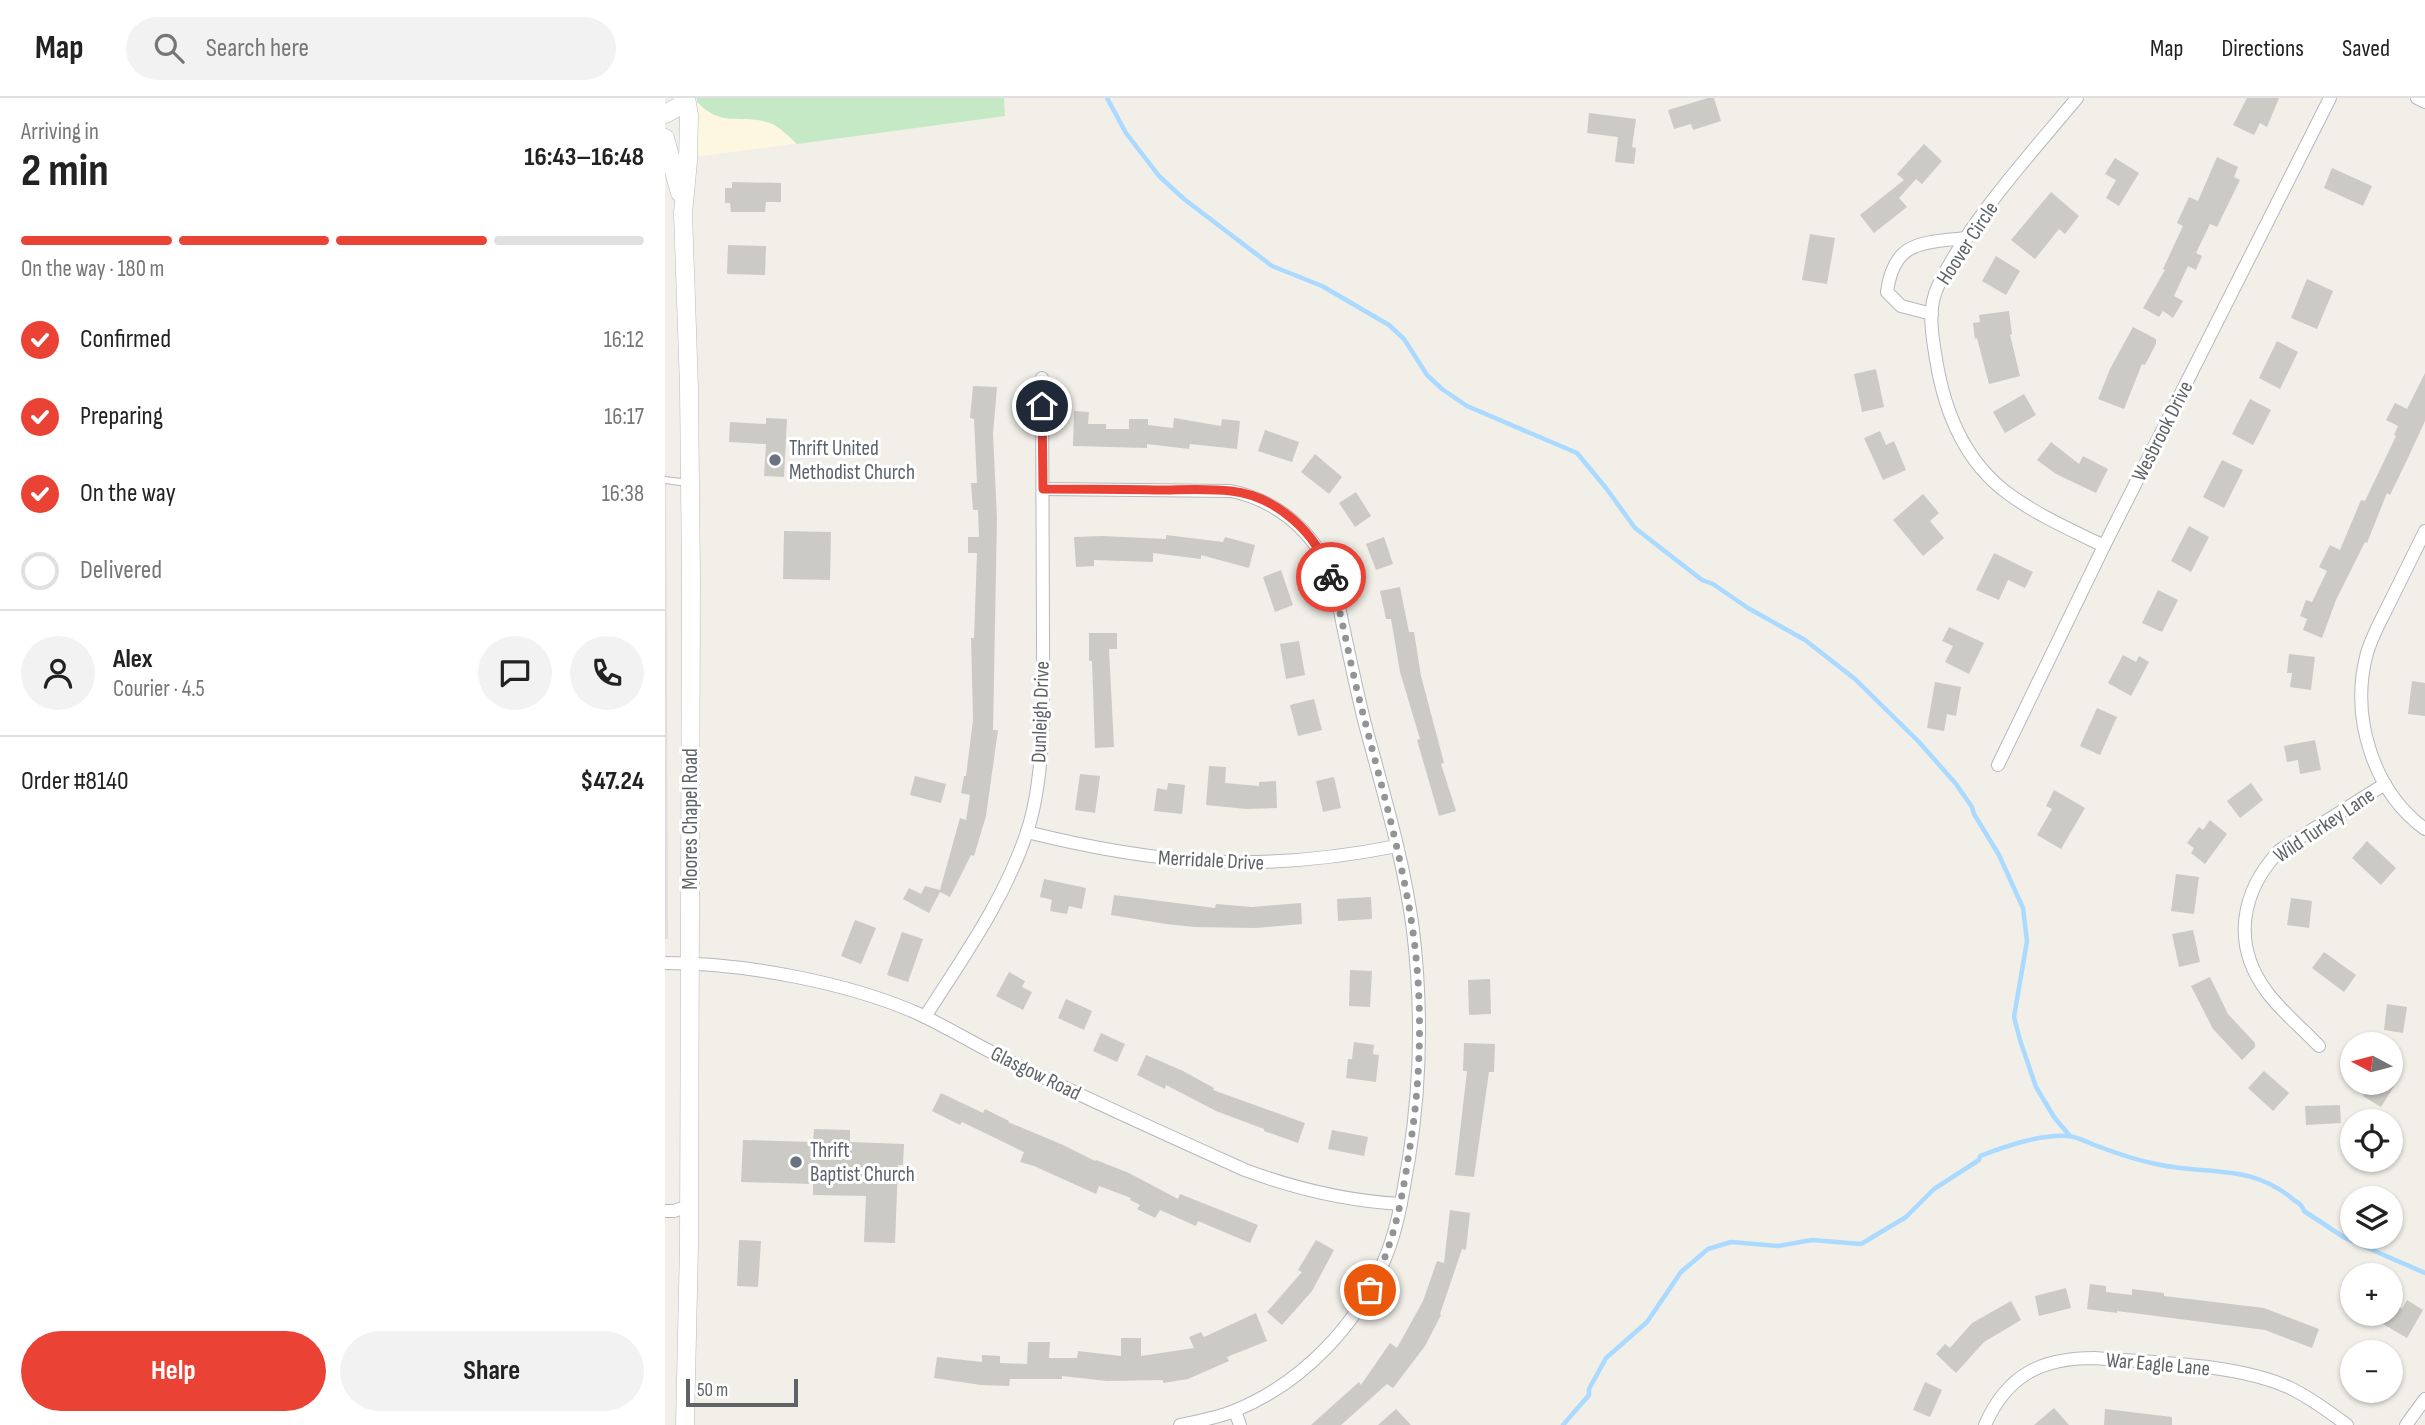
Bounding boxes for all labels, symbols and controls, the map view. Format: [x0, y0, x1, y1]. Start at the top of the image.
search box [126, 17, 616, 80]
text: Map [35, 28, 84, 68]
icon: search [150, 29, 188, 67]
text: Search here [206, 33, 309, 64]
text: Map [2150, 34, 2183, 63]
text: Directions [2221, 34, 2304, 63]
text: Saved [2342, 34, 2390, 63]
text: Arriving in [21, 118, 99, 146]
text: 16:43–16:48 [524, 142, 644, 173]
text: 2 min [21, 144, 109, 199]
street label: Hoover Circle [1931, 197, 2004, 290]
text: On the way · 180 m [21, 255, 164, 283]
icon: check [21, 321, 59, 359]
text: Confirmed [80, 324, 171, 355]
text: 16:12 [604, 326, 644, 354]
pin [1012, 376, 1072, 436]
street label: Wesbrook Drive [2127, 377, 2198, 486]
icon: home [1023, 387, 1061, 425]
icon: check [21, 398, 59, 436]
text: Preparing [80, 401, 163, 432]
text: 16:17 [604, 403, 644, 431]
place label: Thrift United Methodist Church [789, 436, 915, 485]
marker: Thrift United Methodist Church [767, 452, 783, 468]
icon: check [21, 475, 59, 513]
text: On the way [80, 478, 176, 509]
text: 16:38 [602, 480, 644, 508]
courier [1296, 542, 1366, 612]
text: Delivered [80, 555, 162, 586]
icon: bike [1312, 558, 1350, 596]
button: person [21, 636, 95, 710]
button: chat [478, 636, 552, 710]
button: phone [570, 636, 644, 710]
text: Alex [113, 644, 153, 675]
street label: Dunleigh Drive [1026, 661, 1055, 763]
text: Courier · 4.5 [113, 675, 205, 703]
street label: Moores Chapel Road [678, 748, 703, 890]
text: Order #8140 [21, 766, 129, 797]
text: $47.24 [580, 766, 644, 797]
street label: Wild Turkey Lane [2269, 783, 2379, 868]
street label: Merridale Drive [1157, 845, 1265, 876]
north arrow [2340, 1032, 2403, 1096]
map controls [2340, 1032, 2403, 1403]
street label: Glasgow Road [987, 1041, 1085, 1106]
button: locate [2340, 1109, 2403, 1172]
place label: Thrift Baptist Church [810, 1138, 915, 1187]
marker: Thrift Baptist Church [788, 1154, 804, 1170]
button: layers [2340, 1186, 2403, 1249]
pin [1340, 1260, 1400, 1320]
button: + [2340, 1263, 2403, 1326]
icon: bag [1351, 1271, 1389, 1309]
button: Help [21, 1331, 326, 1411]
button: Share [340, 1331, 644, 1411]
button: − [2340, 1340, 2403, 1403]
street label: War Eagle Lane [2105, 1347, 2211, 1381]
scale bar [686, 1376, 798, 1408]
text: 50 m [697, 1379, 728, 1402]

